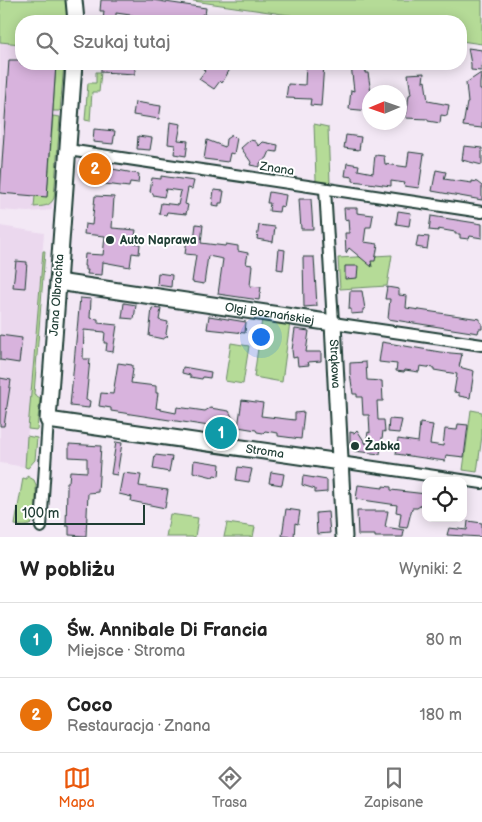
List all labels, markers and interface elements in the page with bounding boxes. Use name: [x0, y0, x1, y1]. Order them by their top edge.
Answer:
search box: [15, 15, 467, 70]
icon: search: [33, 29, 61, 57]
text: Szukaj tutaj: [73, 31, 170, 54]
north arrow: [362, 85, 407, 130]
pin: 2: [79, 150, 111, 188]
street label: Znana: [258, 159, 295, 179]
place label: Auto Naprawa: [119, 233, 197, 248]
marker: Auto Naprawa: [104, 234, 116, 246]
street label: Jana Olbrachta: [47, 253, 67, 337]
street label: Olgi Boznańskiej: [224, 299, 316, 328]
your location: [248, 324, 274, 350]
street label: Strąkowa: [326, 339, 344, 389]
pin: 1: [205, 414, 237, 452]
place label: Żabka: [365, 437, 400, 454]
marker: Żabka: [349, 440, 361, 452]
street label: Stroma: [245, 441, 285, 461]
map controls: [422, 477, 467, 522]
button: locate: [422, 477, 467, 522]
scale bar: [15, 502, 145, 525]
text: 100 m: [22, 505, 59, 522]
text: W pobliżu: [20, 557, 115, 582]
text: Wyniki: 2: [399, 560, 462, 579]
text: Św. Annibale Di Francia: [67, 619, 268, 642]
text: 1: [33, 631, 39, 650]
text: 80 m: [426, 631, 462, 650]
text: Miejsce · Stroma: [67, 642, 185, 661]
text: Coco: [67, 694, 113, 717]
text: 2: [31, 706, 41, 725]
text: 180 m: [420, 706, 462, 725]
text: Restauracja · Znana: [67, 717, 210, 736]
tab: Mapa: [59, 764, 95, 811]
tab: Trasa: [212, 764, 247, 811]
tab: Zapisane: [364, 764, 423, 811]

